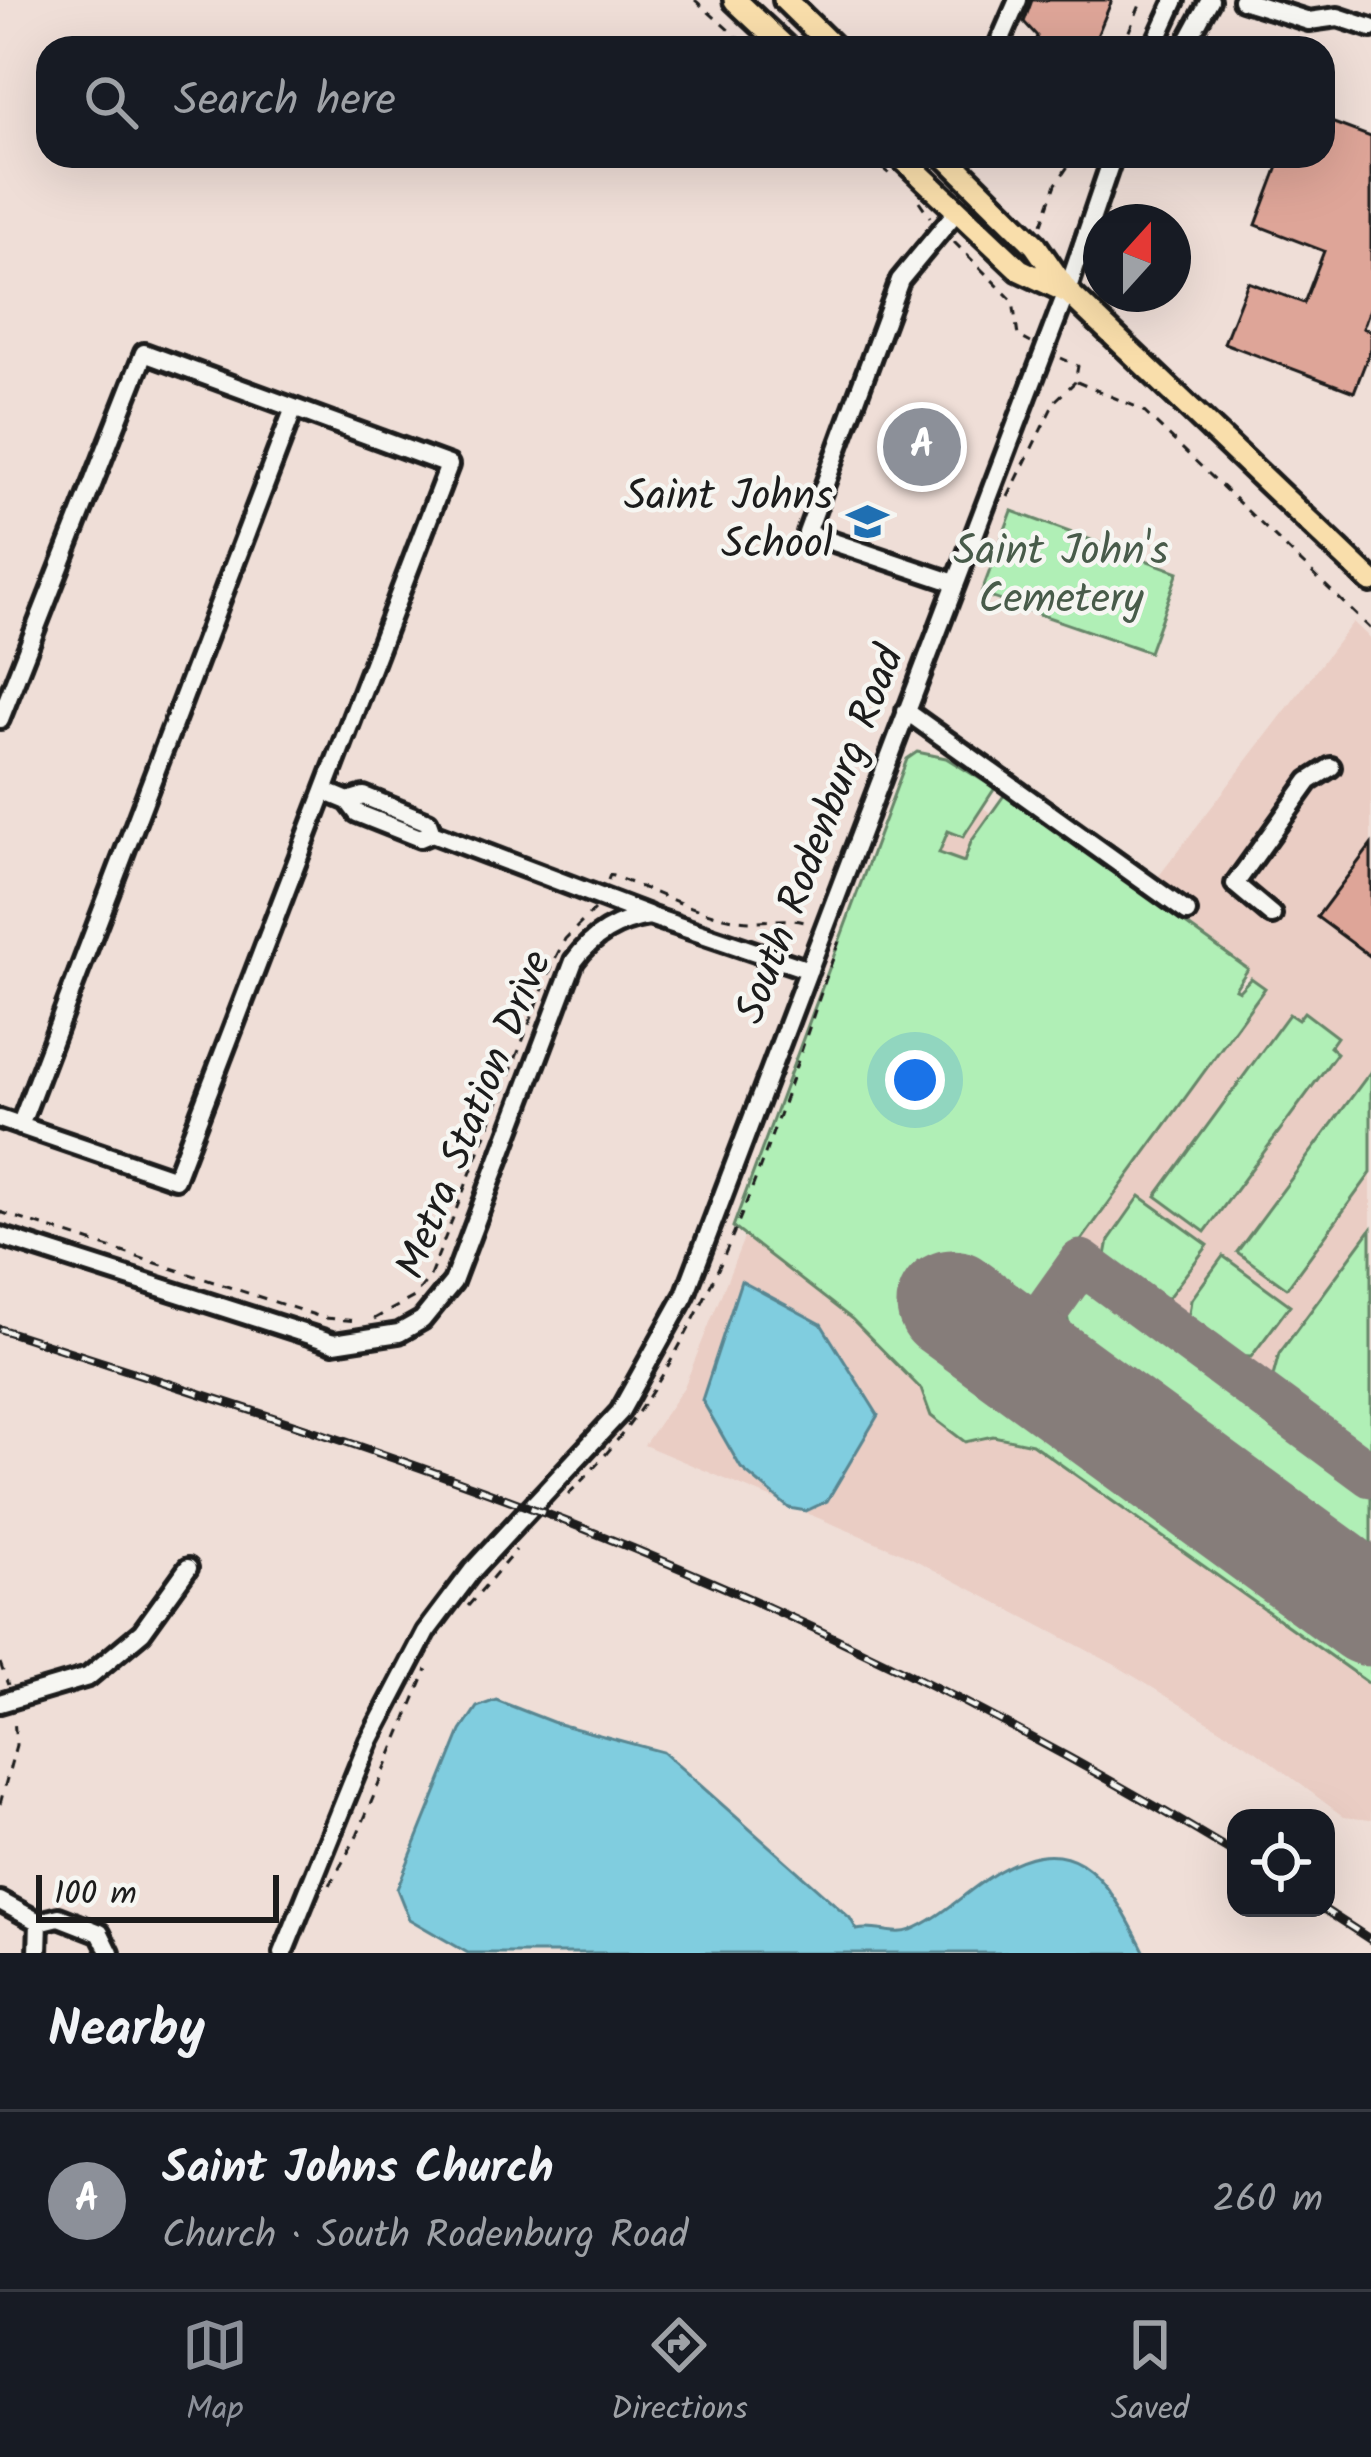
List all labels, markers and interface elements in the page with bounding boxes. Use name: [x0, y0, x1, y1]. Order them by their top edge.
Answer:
search box: [36, 36, 1335, 168]
text: Search here: [174, 66, 396, 138]
icon: search: [78, 69, 144, 135]
north arrow: [1083, 204, 1191, 312]
pin: A: [883, 402, 961, 492]
place label: Saint Johns School: [624, 464, 833, 579]
school or university icon: Saint Johns School: [844, 498, 890, 544]
park label: Saint John's Cemetery: [953, 519, 1169, 634]
street label: South Rodenburg Road: [718, 635, 924, 1034]
street label: Metra Station Drive: [379, 941, 571, 1289]
your location: [885, 1050, 945, 1110]
map controls: [1227, 1809, 1335, 1917]
button: locate: [1227, 1809, 1335, 1917]
scale bar: [36, 1869, 279, 1922]
text: 100 m: [54, 1869, 137, 1922]
text: Nearby: [48, 1991, 205, 2072]
text: Saint Johns Church: [162, 2134, 554, 2206]
text: A: [75, 2170, 99, 2232]
text: 260 m: [1212, 2170, 1323, 2232]
text: Church · South Rodenburg Road: [162, 2206, 688, 2268]
tab: Map: [182, 2312, 248, 2437]
tab: Directions: [611, 2312, 748, 2437]
tab: Saved: [1111, 2312, 1189, 2437]

